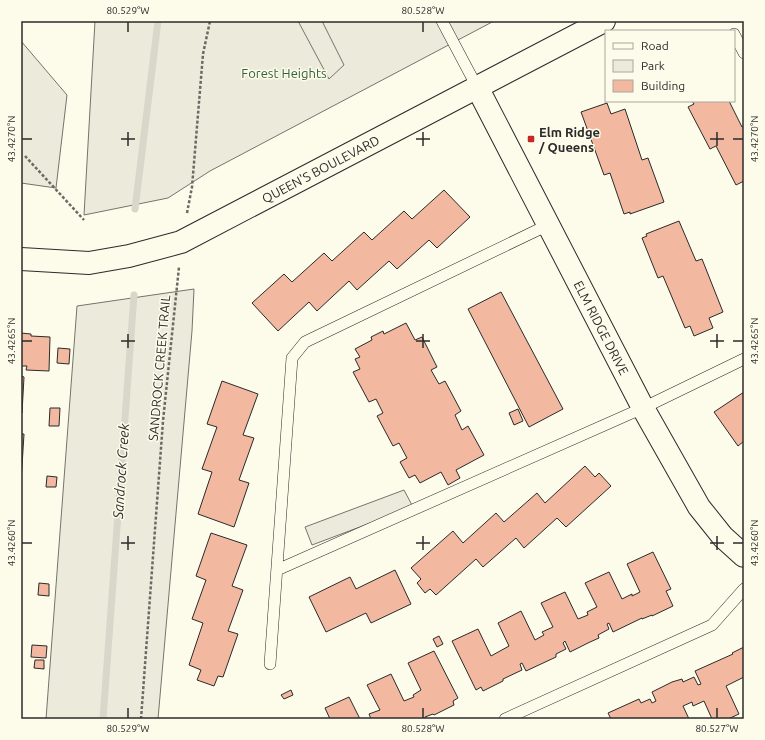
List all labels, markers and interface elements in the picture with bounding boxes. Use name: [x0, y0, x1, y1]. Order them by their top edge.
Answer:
text: 80.529°W: [106, 5, 150, 16]
text: 80.528°W: [401, 5, 445, 16]
legend: [605, 30, 735, 102]
text: Road: [641, 39, 669, 52]
text: Park: [641, 59, 665, 72]
park label: Forest Heights: [241, 66, 327, 80]
text: Building: [641, 79, 685, 92]
text: 43.4270°N: [6, 116, 17, 162]
text: 43.4270°N: [749, 116, 760, 162]
place label: Elm Ridge / Queens: [538, 125, 600, 154]
street label: QUEEN'S BOULEVARD: [260, 133, 382, 206]
marker: Elm Ridge / Queens: [526, 134, 536, 144]
street label: ELM RIDGE DRIVE: [571, 278, 632, 377]
street label: SANDROCK CREEK TRAIL: [146, 294, 172, 442]
text: 43.4265°N: [6, 318, 17, 364]
text: 43.4265°N: [749, 318, 760, 364]
water label: Sandrock Creek: [110, 422, 132, 520]
text: 43.4260°N: [6, 520, 17, 566]
text: 43.4260°N: [749, 520, 760, 566]
text: 80.529°W: [106, 723, 150, 734]
text: 80.528°W: [401, 723, 445, 734]
text: 80.527°W: [695, 723, 739, 734]

